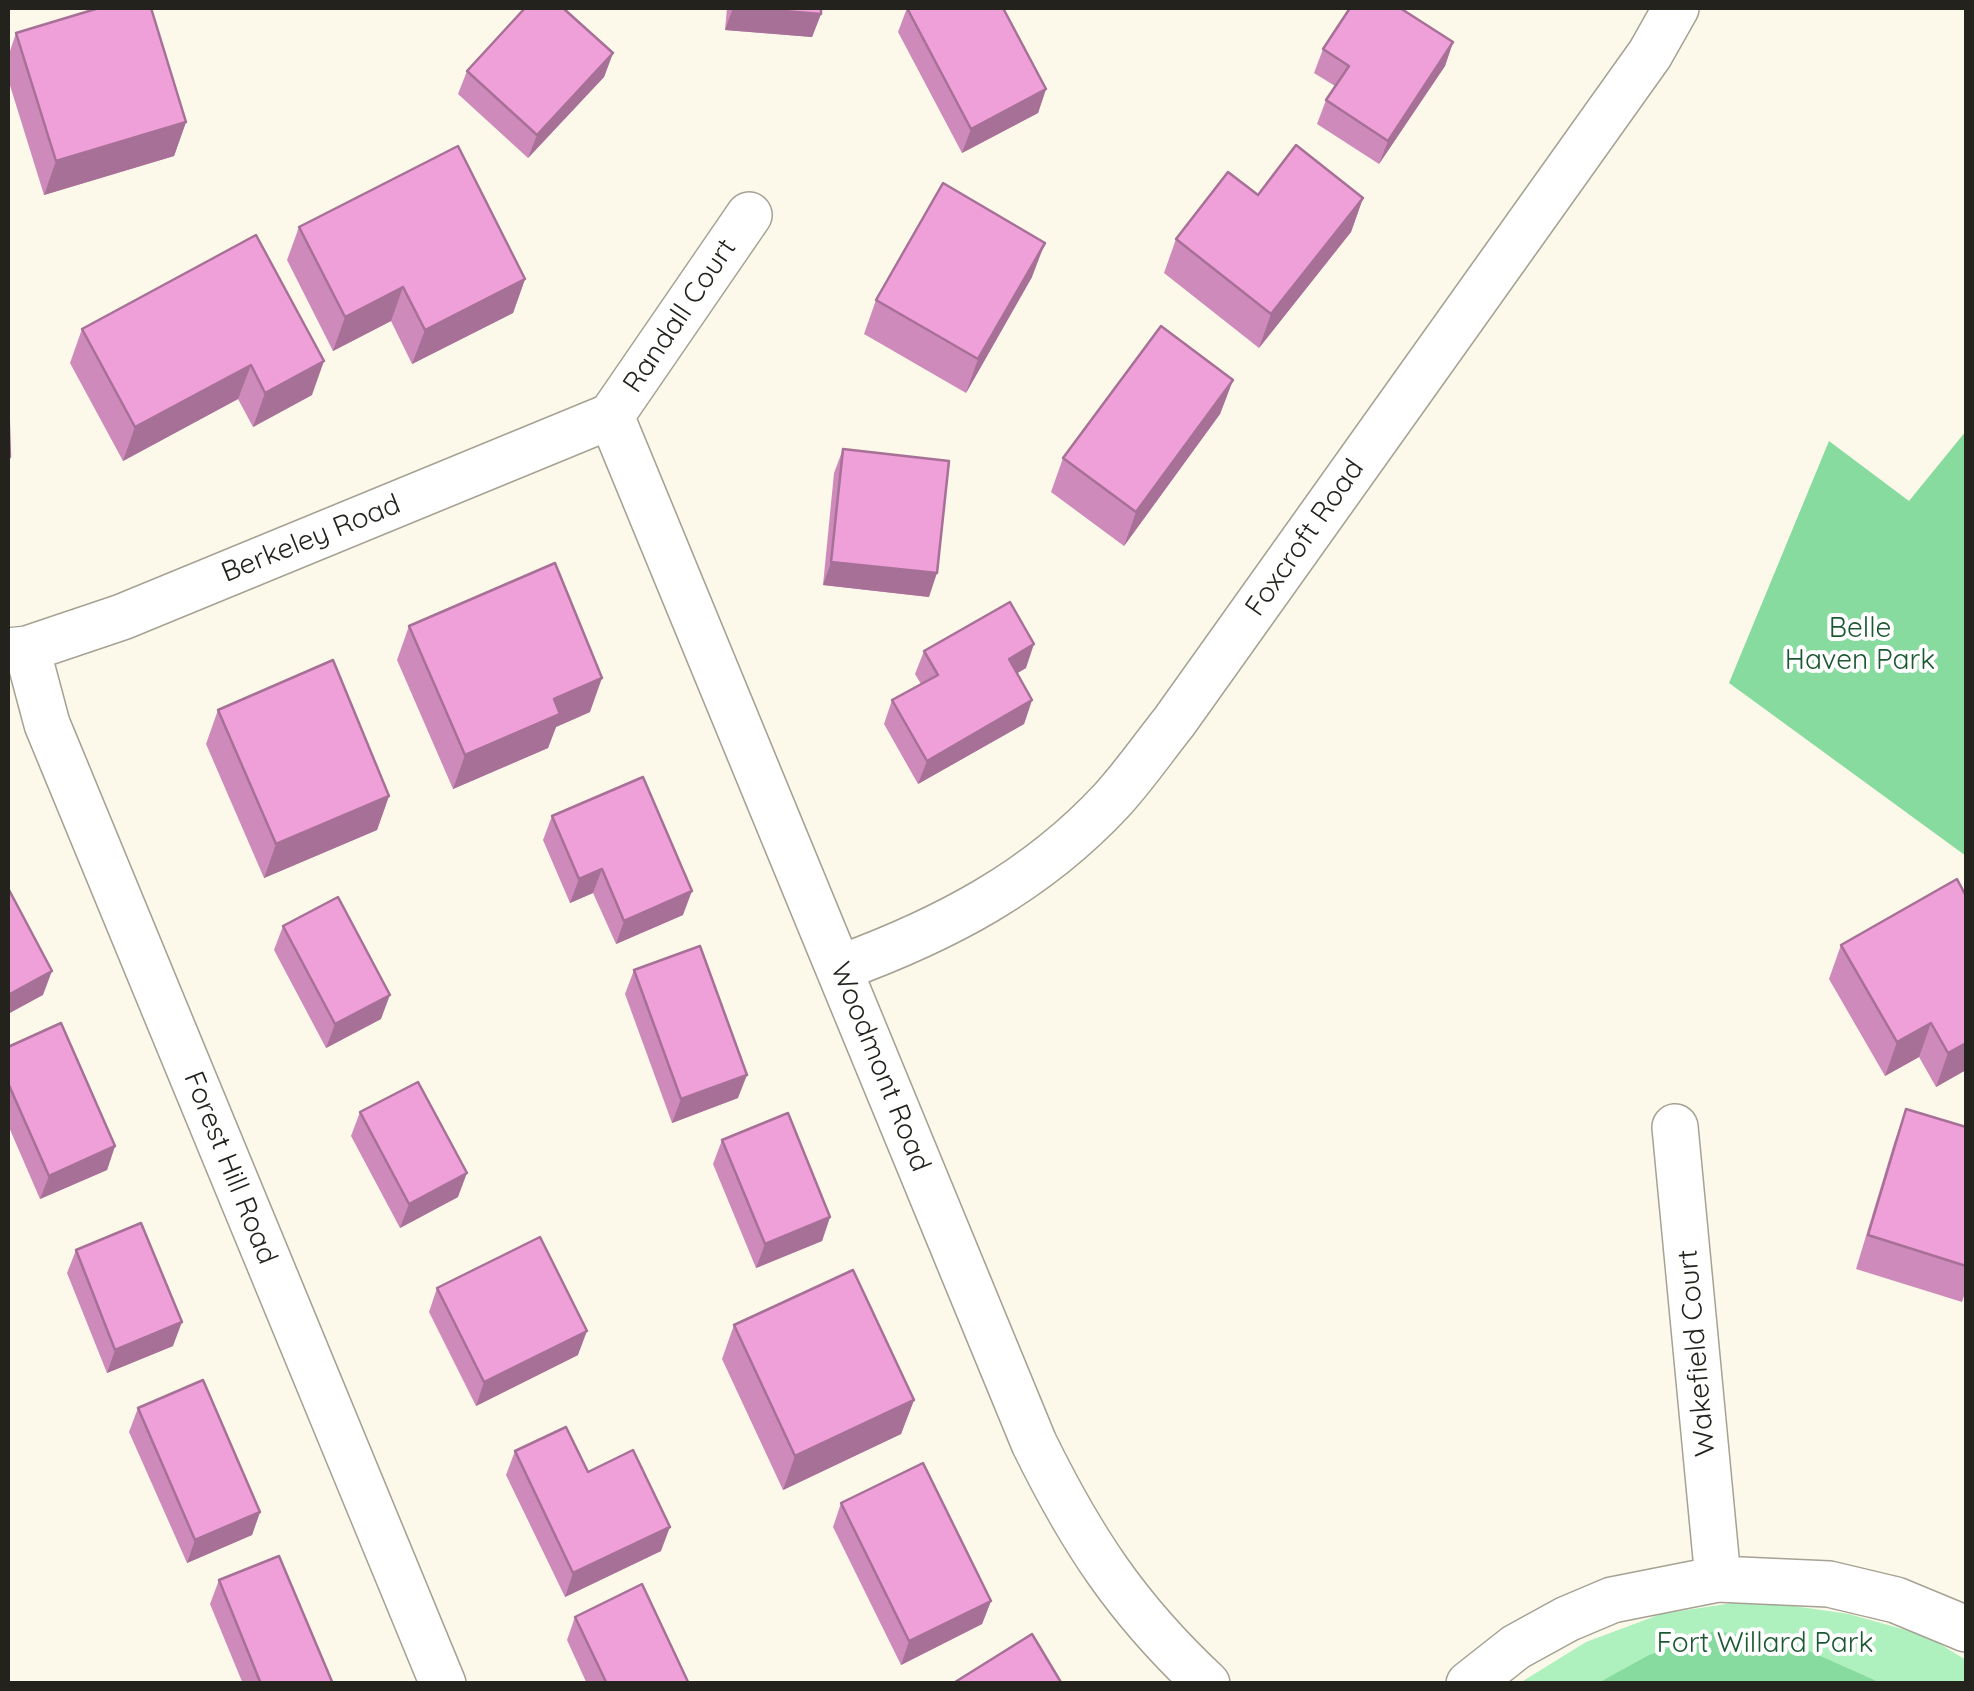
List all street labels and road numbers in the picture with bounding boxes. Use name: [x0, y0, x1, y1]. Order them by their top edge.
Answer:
street label: Randall Court: [616, 233, 744, 399]
street label: Foxcroft Road: [1239, 453, 1371, 623]
street label: Berkeley Road: [217, 488, 405, 590]
street label: Woodmont Road: [823, 957, 937, 1177]
street label: Forest Hill Road: [176, 1067, 284, 1269]
street label: Wakefield Court: [1671, 1248, 1723, 1458]

